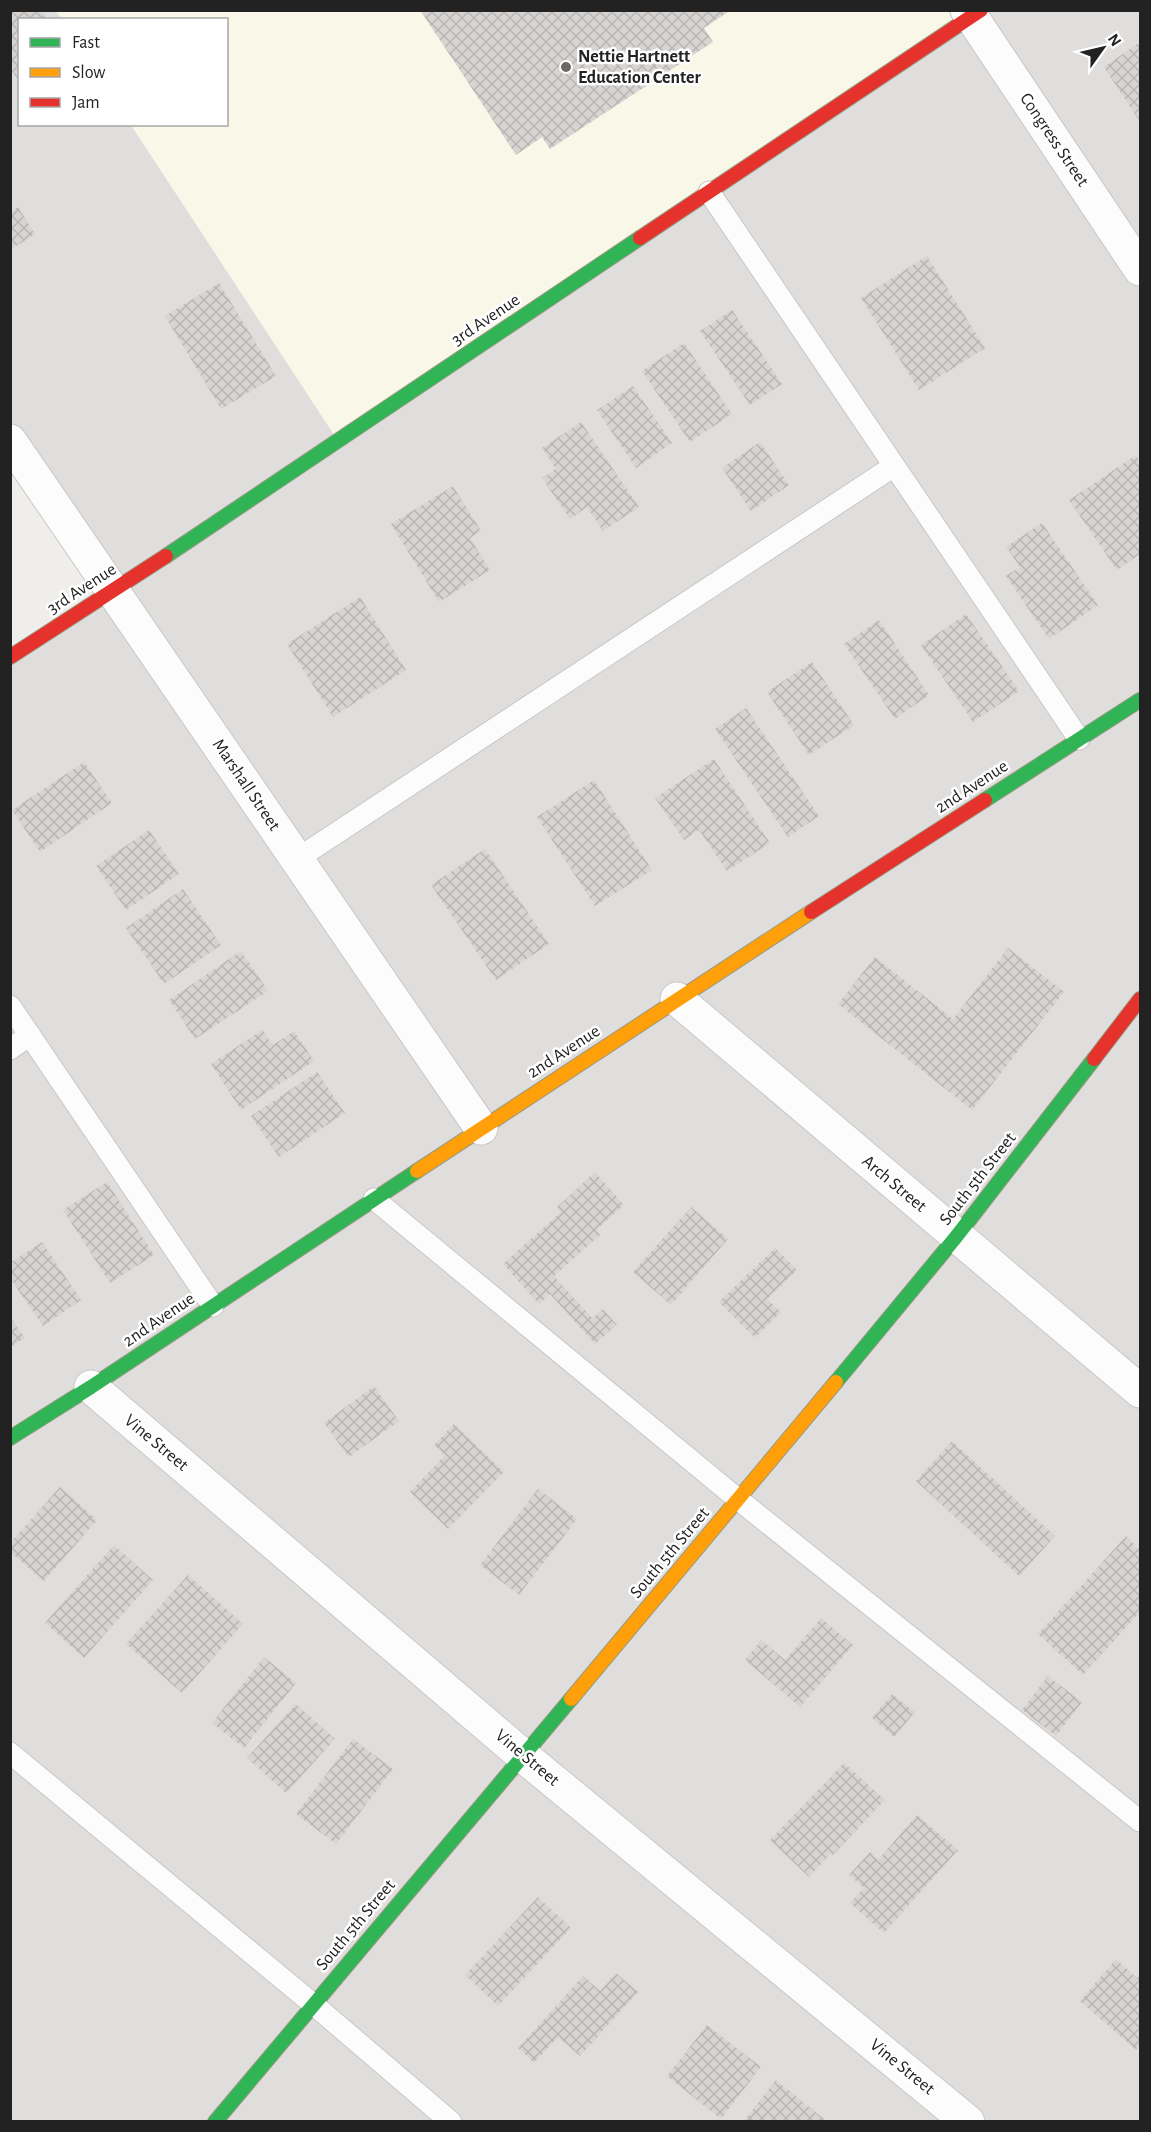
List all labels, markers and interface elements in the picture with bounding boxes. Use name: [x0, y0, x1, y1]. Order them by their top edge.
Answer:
legend: [18, 18, 228, 126]
north arrow: [1073, 18, 1133, 78]
text: N: [1105, 31, 1124, 49]
text: Fast: [72, 34, 100, 52]
place label: Nettie Hartnett Education Center: [578, 48, 701, 87]
marker: Nettie Hartnett Education Center: [559, 60, 573, 74]
text: Slow: [72, 64, 105, 82]
street label: Congress Street: [1016, 90, 1092, 190]
text: Jam: [72, 94, 100, 112]
street label: 3rd Avenue: [449, 291, 523, 349]
street label: 3rd Avenue: [44, 560, 120, 618]
street label: Marshall Street: [209, 736, 283, 834]
street label: 2nd Avenue: [933, 757, 1011, 817]
street label: 2nd Avenue: [525, 1022, 603, 1082]
street label: South 5th Street: [936, 1129, 1020, 1229]
street label: Arch Street: [858, 1152, 930, 1216]
street label: 2nd Avenue: [120, 1290, 198, 1350]
street label: Vine Street: [121, 1411, 192, 1475]
street label: South 5th Street: [627, 1504, 713, 1602]
street label: Vine Street: [492, 1726, 563, 1790]
street label: South 5th Street: [313, 1876, 399, 1974]
street label: Vine Street: [866, 2036, 938, 2099]

